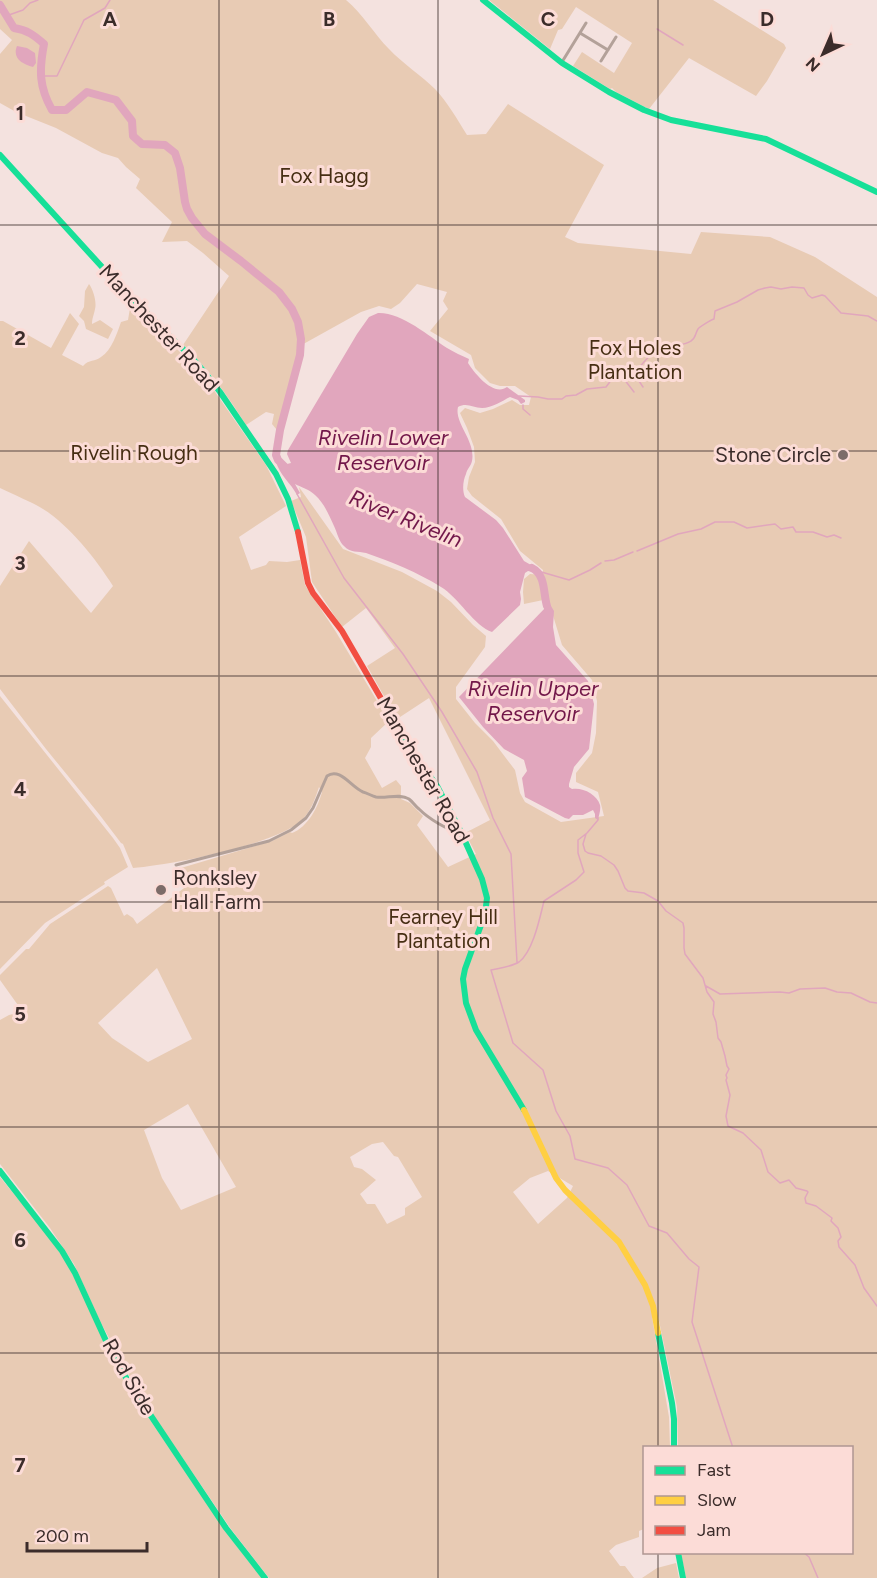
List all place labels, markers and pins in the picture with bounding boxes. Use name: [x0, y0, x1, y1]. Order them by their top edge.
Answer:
place label: Stone Circle: [715, 442, 831, 467]
marker: Stone Circle: [836, 448, 850, 462]
place label: Ronksley Hall Farm: [173, 865, 261, 914]
marker: Ronksley Hall Farm: [154, 883, 168, 897]

